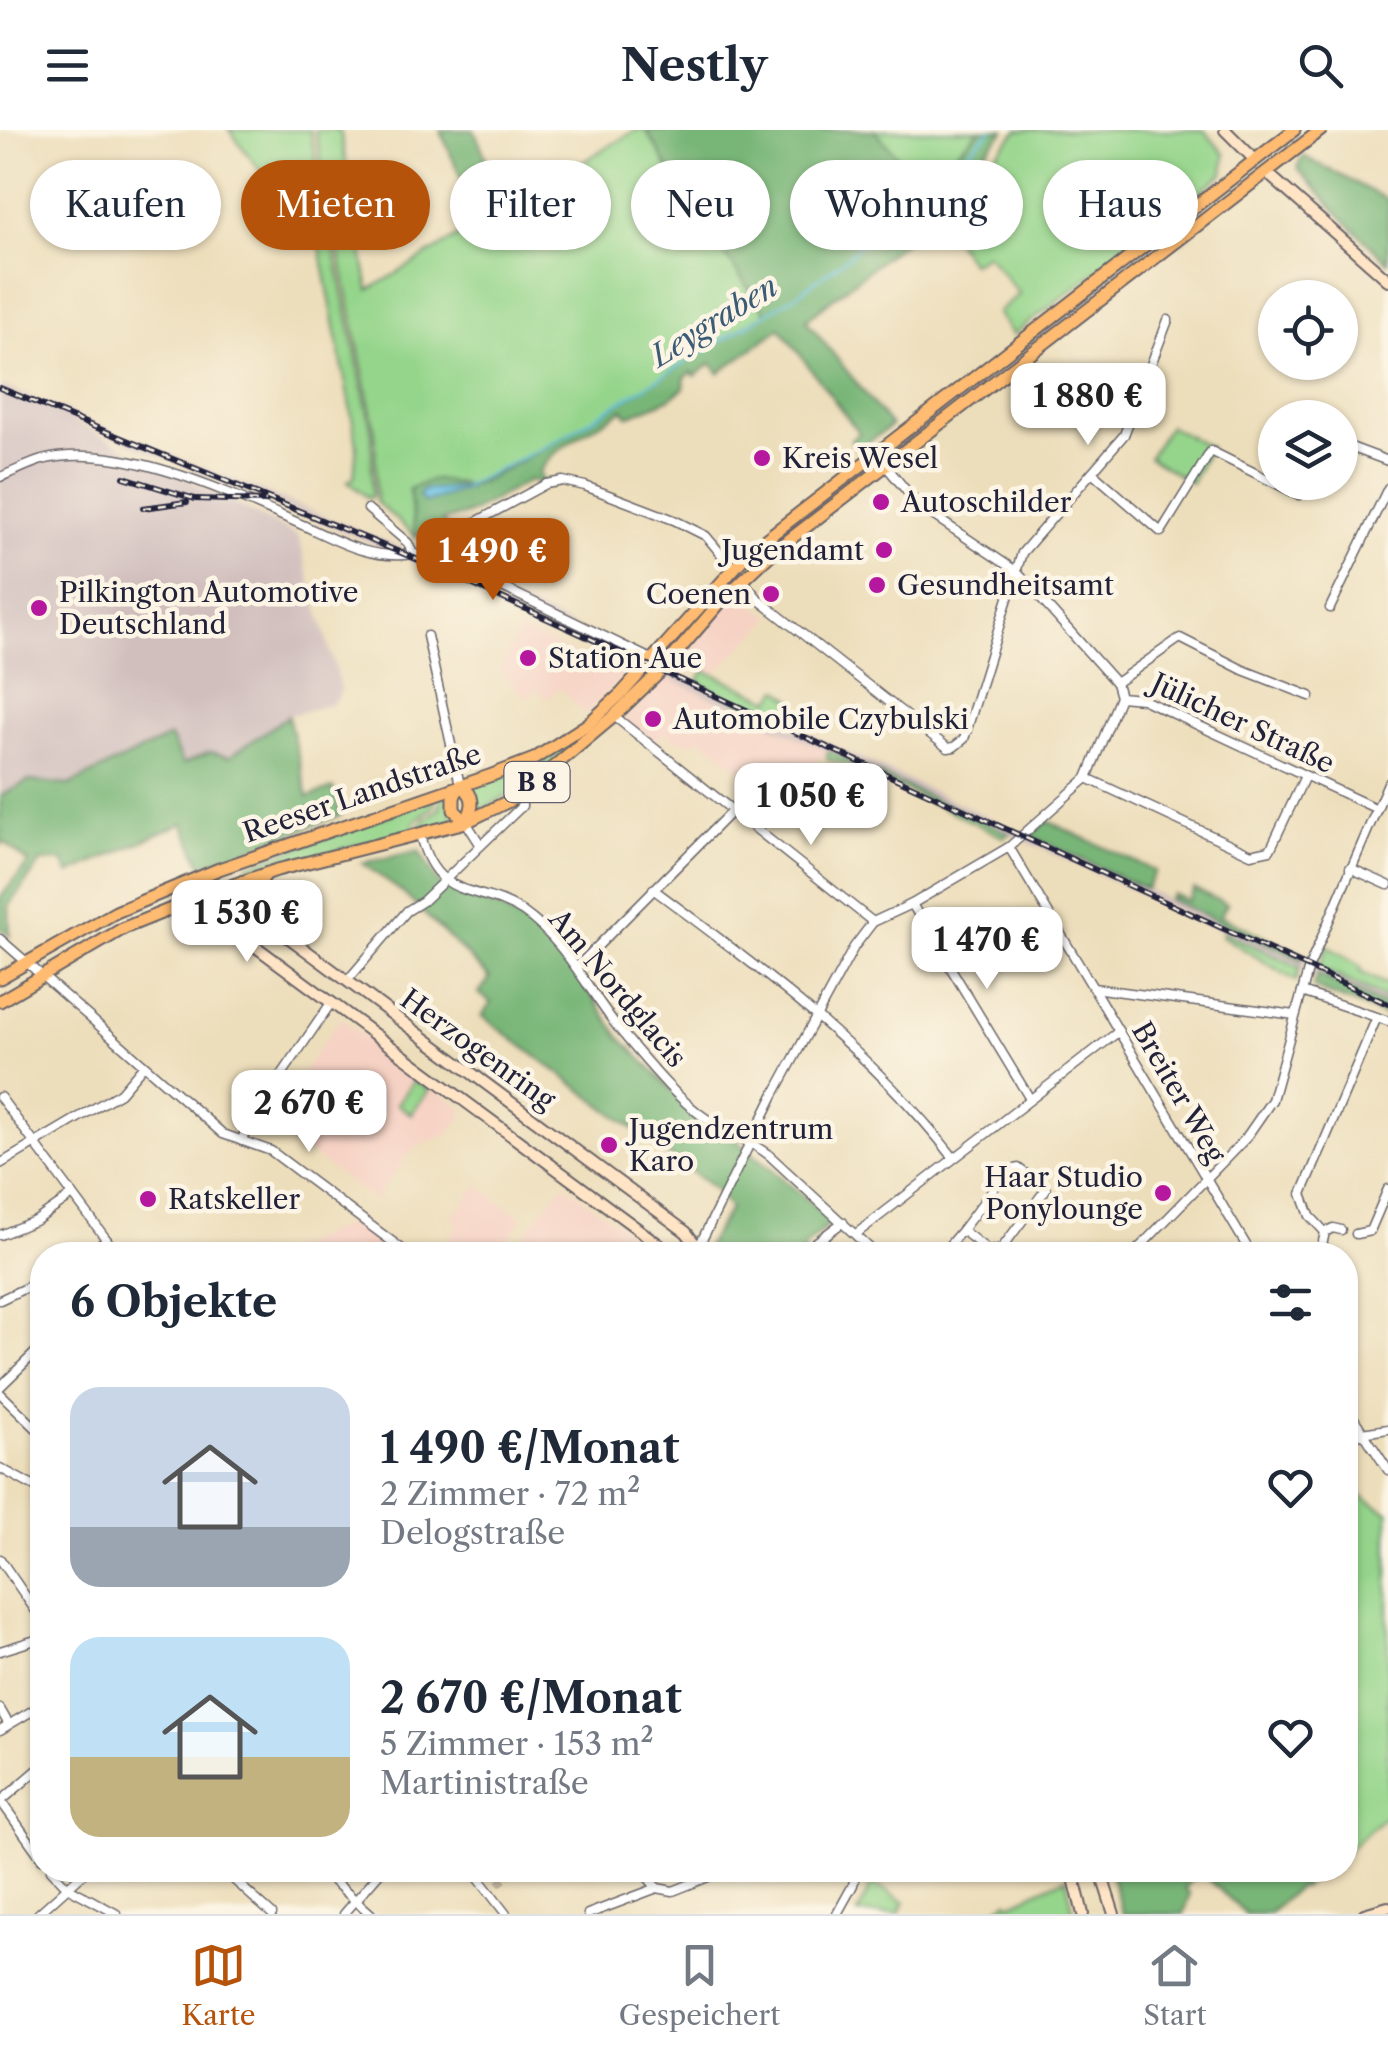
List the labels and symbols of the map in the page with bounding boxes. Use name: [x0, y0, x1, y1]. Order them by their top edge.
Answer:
water label: Leygraben: [642, 267, 784, 376]
pin: 1 880 €: [996, 363, 1180, 448]
place label: Kreis Wesel: [782, 441, 938, 475]
marker: Kreis Wesel: [751, 447, 773, 469]
place label: Autoschilder: [900, 485, 1072, 519]
marker: Autoschilder: [870, 491, 892, 513]
pin: 1 490 €: [401, 518, 585, 603]
place label: Jugendamt: [717, 533, 864, 567]
marker: Jugendamt: [873, 539, 895, 561]
place label: Gesundheitsamt: [897, 568, 1114, 602]
marker: Gesundheitsamt: [866, 574, 888, 596]
place label: Pilkington Automotive Deutschland: [59, 575, 358, 641]
place label: Coenen: [646, 577, 751, 611]
marker: Coenen: [760, 583, 782, 605]
marker: Pilkington Automotive Deutschland: [28, 597, 50, 619]
place label: Station Aue: [548, 641, 702, 675]
marker: Station Aue: [517, 647, 539, 669]
street label: Jülicher Straße: [1142, 664, 1340, 780]
place label: Automobile Czybulski: [672, 702, 969, 736]
marker: Automobile Czybulski: [642, 708, 664, 730]
street label: Reeser Landstraße: [239, 736, 485, 850]
road number: B 8: [504, 762, 570, 802]
pin: 1 050 €: [719, 763, 903, 848]
pin: 1 530 €: [155, 880, 339, 965]
street label: Am Nordglacis: [541, 901, 694, 1074]
pin: 1 470 €: [895, 907, 1079, 992]
street label: Herzogenring: [394, 981, 562, 1117]
street label: Breiter Weg: [1125, 1015, 1233, 1169]
pin: 2 670 €: [217, 1070, 401, 1155]
place label: Jugendzentrum Karo: [625, 1112, 833, 1178]
marker: Jugendzentrum Karo: [598, 1134, 620, 1156]
place label: Haar Studio Ponylounge: [984, 1160, 1143, 1226]
place label: Ratskeller: [168, 1182, 300, 1216]
marker: Haar Studio Ponylounge: [1152, 1182, 1174, 1204]
marker: Ratskeller: [137, 1188, 159, 1210]

